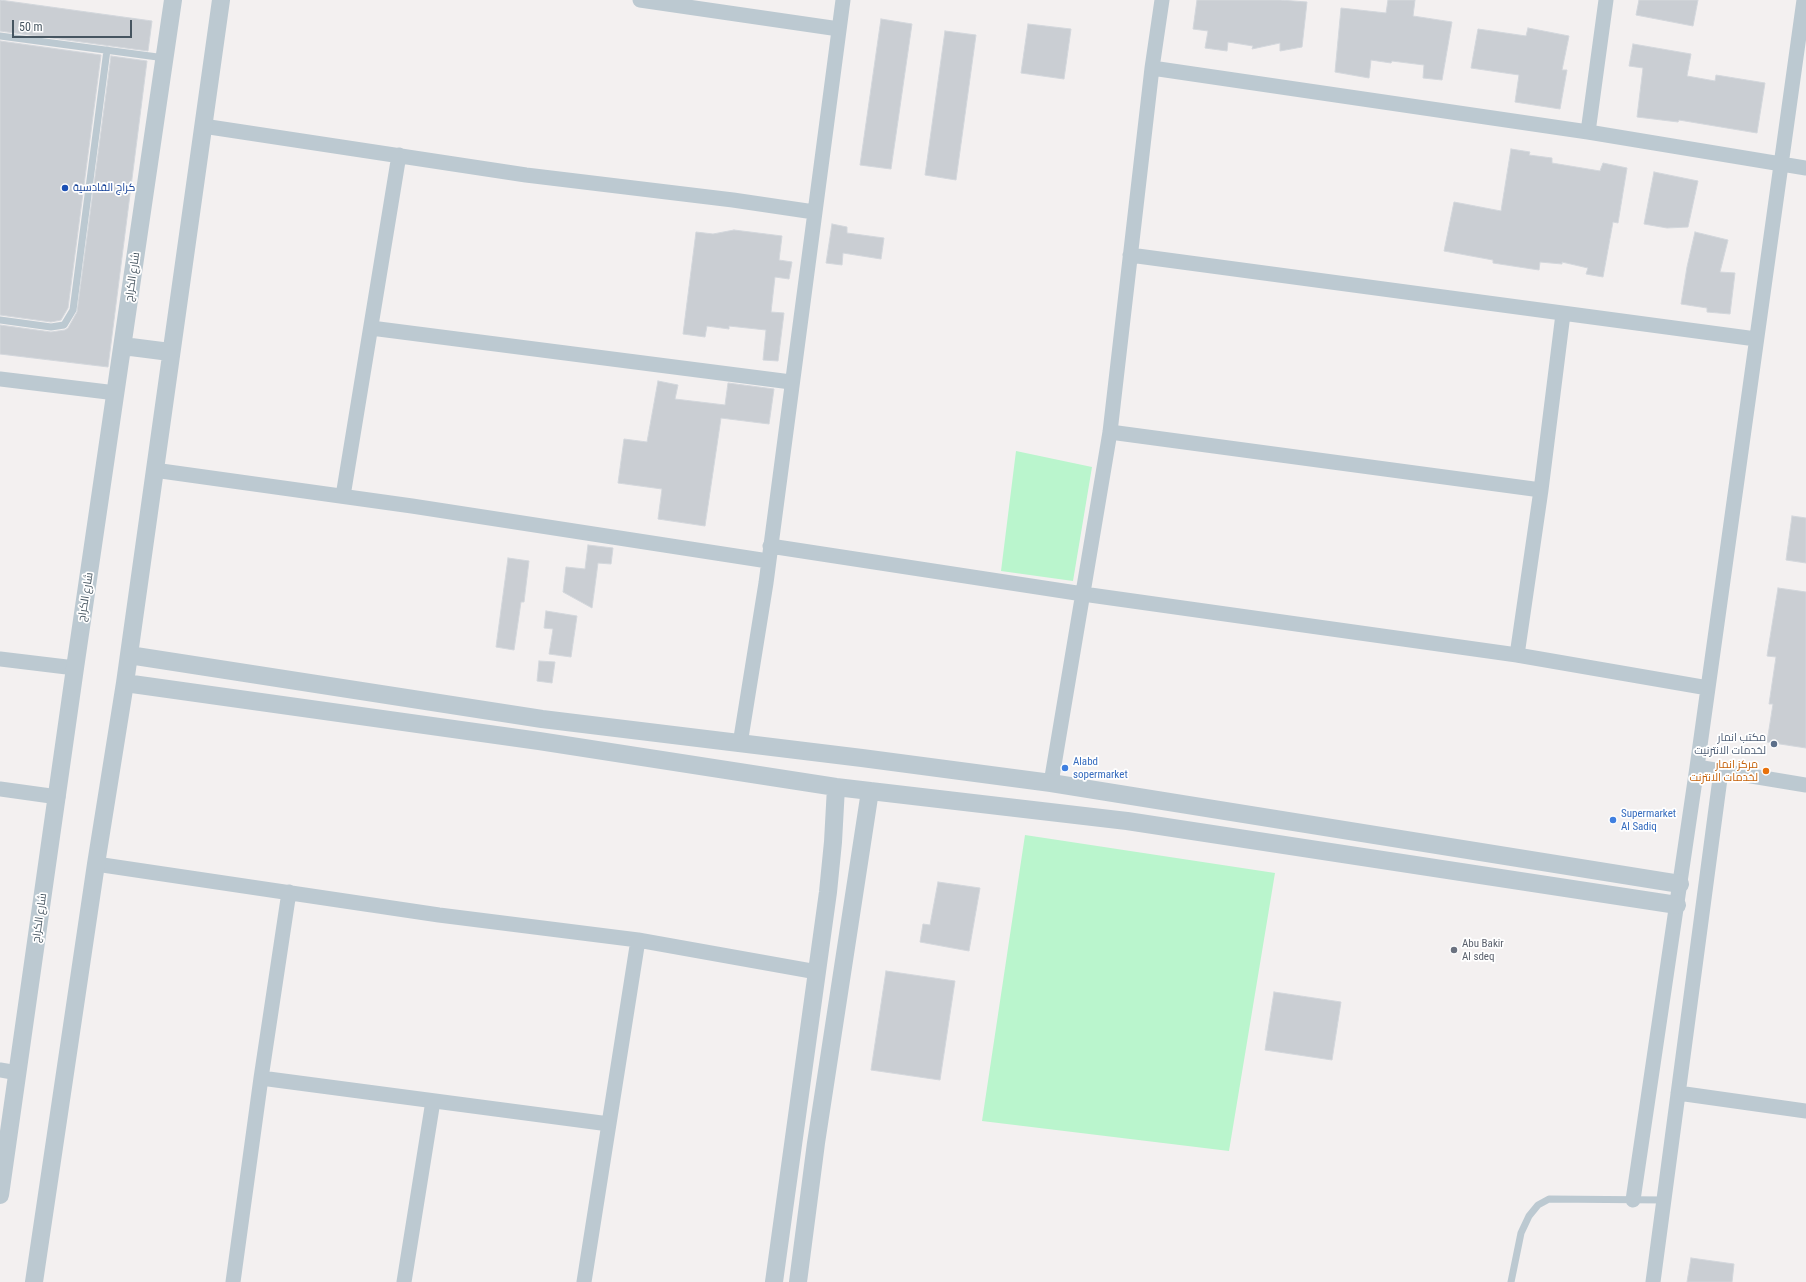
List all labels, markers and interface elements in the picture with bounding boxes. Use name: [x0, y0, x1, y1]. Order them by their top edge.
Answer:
scale bar: [14, 12, 134, 38]
text: 50 m: [19, 20, 43, 34]
place label: كراج القادسية: [73, 181, 135, 195]
marker: كراج القادسية: [60, 183, 70, 193]
street label: شارع الكراج: [123, 251, 143, 303]
street label: شارع الكراج: [76, 571, 96, 623]
place label: مكتب انمار لخدمات الانترنيت: [1694, 731, 1766, 757]
marker: مكتب انمار لخدمات الانترنيت: [1769, 739, 1779, 749]
place label: Alabd sopermarket: [1073, 755, 1128, 781]
place label: مركز انمار لخدمات الانترنت: [1689, 758, 1758, 784]
marker: Alabd sopermarket: [1060, 763, 1070, 773]
marker: مركز انمار لخدمات الانترنت: [1761, 766, 1771, 776]
place label: Supermarket Al Sadiq: [1621, 807, 1676, 833]
marker: Supermarket Al Sadiq: [1608, 815, 1618, 825]
street label: شارع الكراج: [30, 892, 50, 944]
place label: Abu Bakir Al sdeq: [1462, 937, 1504, 963]
marker: Abu Bakir Al sdeq: [1449, 945, 1459, 955]

